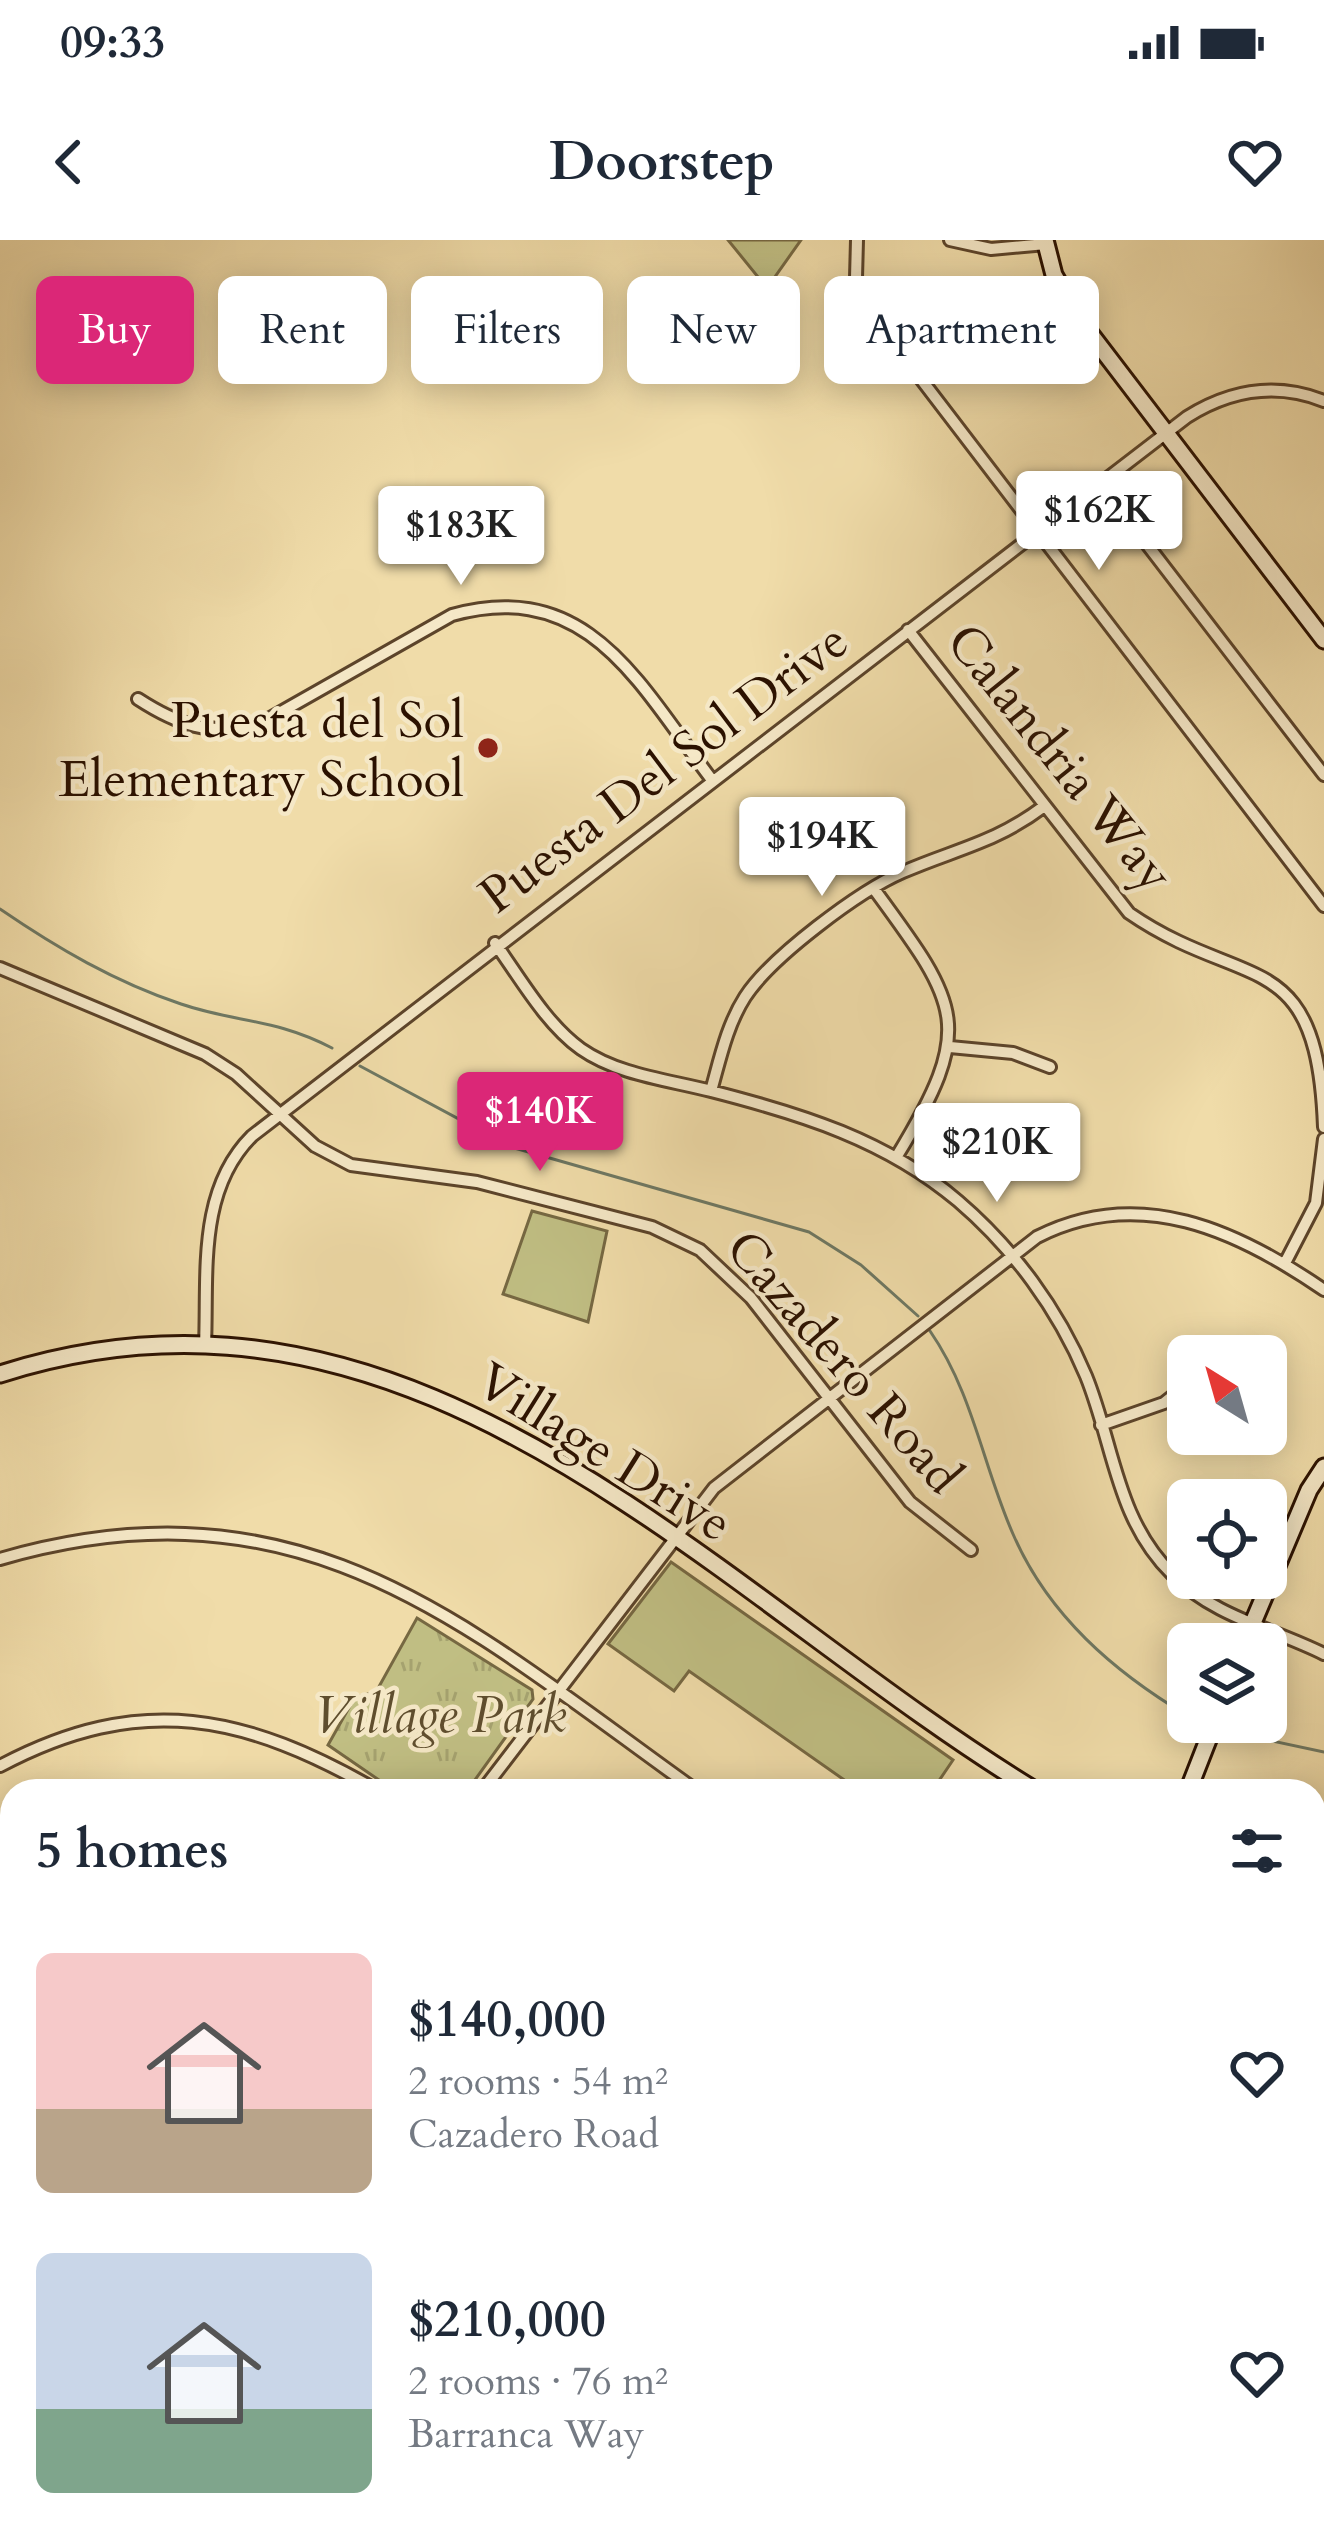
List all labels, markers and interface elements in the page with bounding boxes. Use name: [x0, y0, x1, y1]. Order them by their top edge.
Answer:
text: 09:33: [60, 12, 165, 73]
text: Doorstep: [549, 126, 775, 199]
icon: back: [36, 129, 102, 195]
icon: heart: [1222, 129, 1288, 195]
chip: Buy: [36, 276, 194, 384]
chip: Rent: [218, 276, 387, 384]
chip: Filters: [411, 276, 603, 384]
chip: New: [627, 276, 800, 384]
chip: Apartment: [824, 276, 1099, 384]
pin: $162K: [1015, 471, 1183, 573]
text: $162K: [1043, 483, 1155, 536]
pin: $183K: [377, 486, 545, 588]
text: $183K: [405, 498, 517, 551]
street label: Puesta Del Sol Drive: [466, 607, 863, 930]
street label: Calandria Way: [930, 609, 1189, 907]
place label: Puesta del Sol Elementary School: [59, 686, 464, 815]
marker: Puesta del Sol Elementary School: [475, 735, 501, 761]
pin: $194K: [738, 797, 906, 899]
text: $194K: [766, 809, 878, 862]
pin: $140K: [456, 1072, 624, 1174]
text: $140K: [484, 1084, 596, 1137]
pin: $210K: [913, 1103, 1081, 1205]
text: $210K: [941, 1115, 1053, 1168]
street label: Cazadero Road: [709, 1216, 978, 1509]
north arrow: [1167, 1335, 1287, 1455]
map controls: [1167, 1335, 1287, 1743]
street label: Village Drive: [463, 1347, 745, 1559]
button: locate: [1167, 1479, 1287, 1599]
button: layers: [1167, 1623, 1287, 1743]
park label: Village Park: [314, 1681, 566, 1751]
text: 5 homes: [36, 1816, 228, 1886]
icon: filters: [1224, 1818, 1290, 1884]
text: $140,000: [408, 1985, 606, 2055]
icon: home: [132, 2001, 276, 2145]
icon: heart: [1224, 2040, 1290, 2106]
text: 2 rooms · 54 m²: [408, 2055, 668, 2108]
text: Cazadero Road: [408, 2108, 659, 2161]
text: $210,000: [408, 2285, 606, 2355]
icon: home: [132, 2301, 276, 2445]
icon: heart: [1224, 2340, 1290, 2406]
text: 2 rooms · 76 m²: [408, 2355, 668, 2408]
text: Barranca Way: [408, 2408, 644, 2461]

